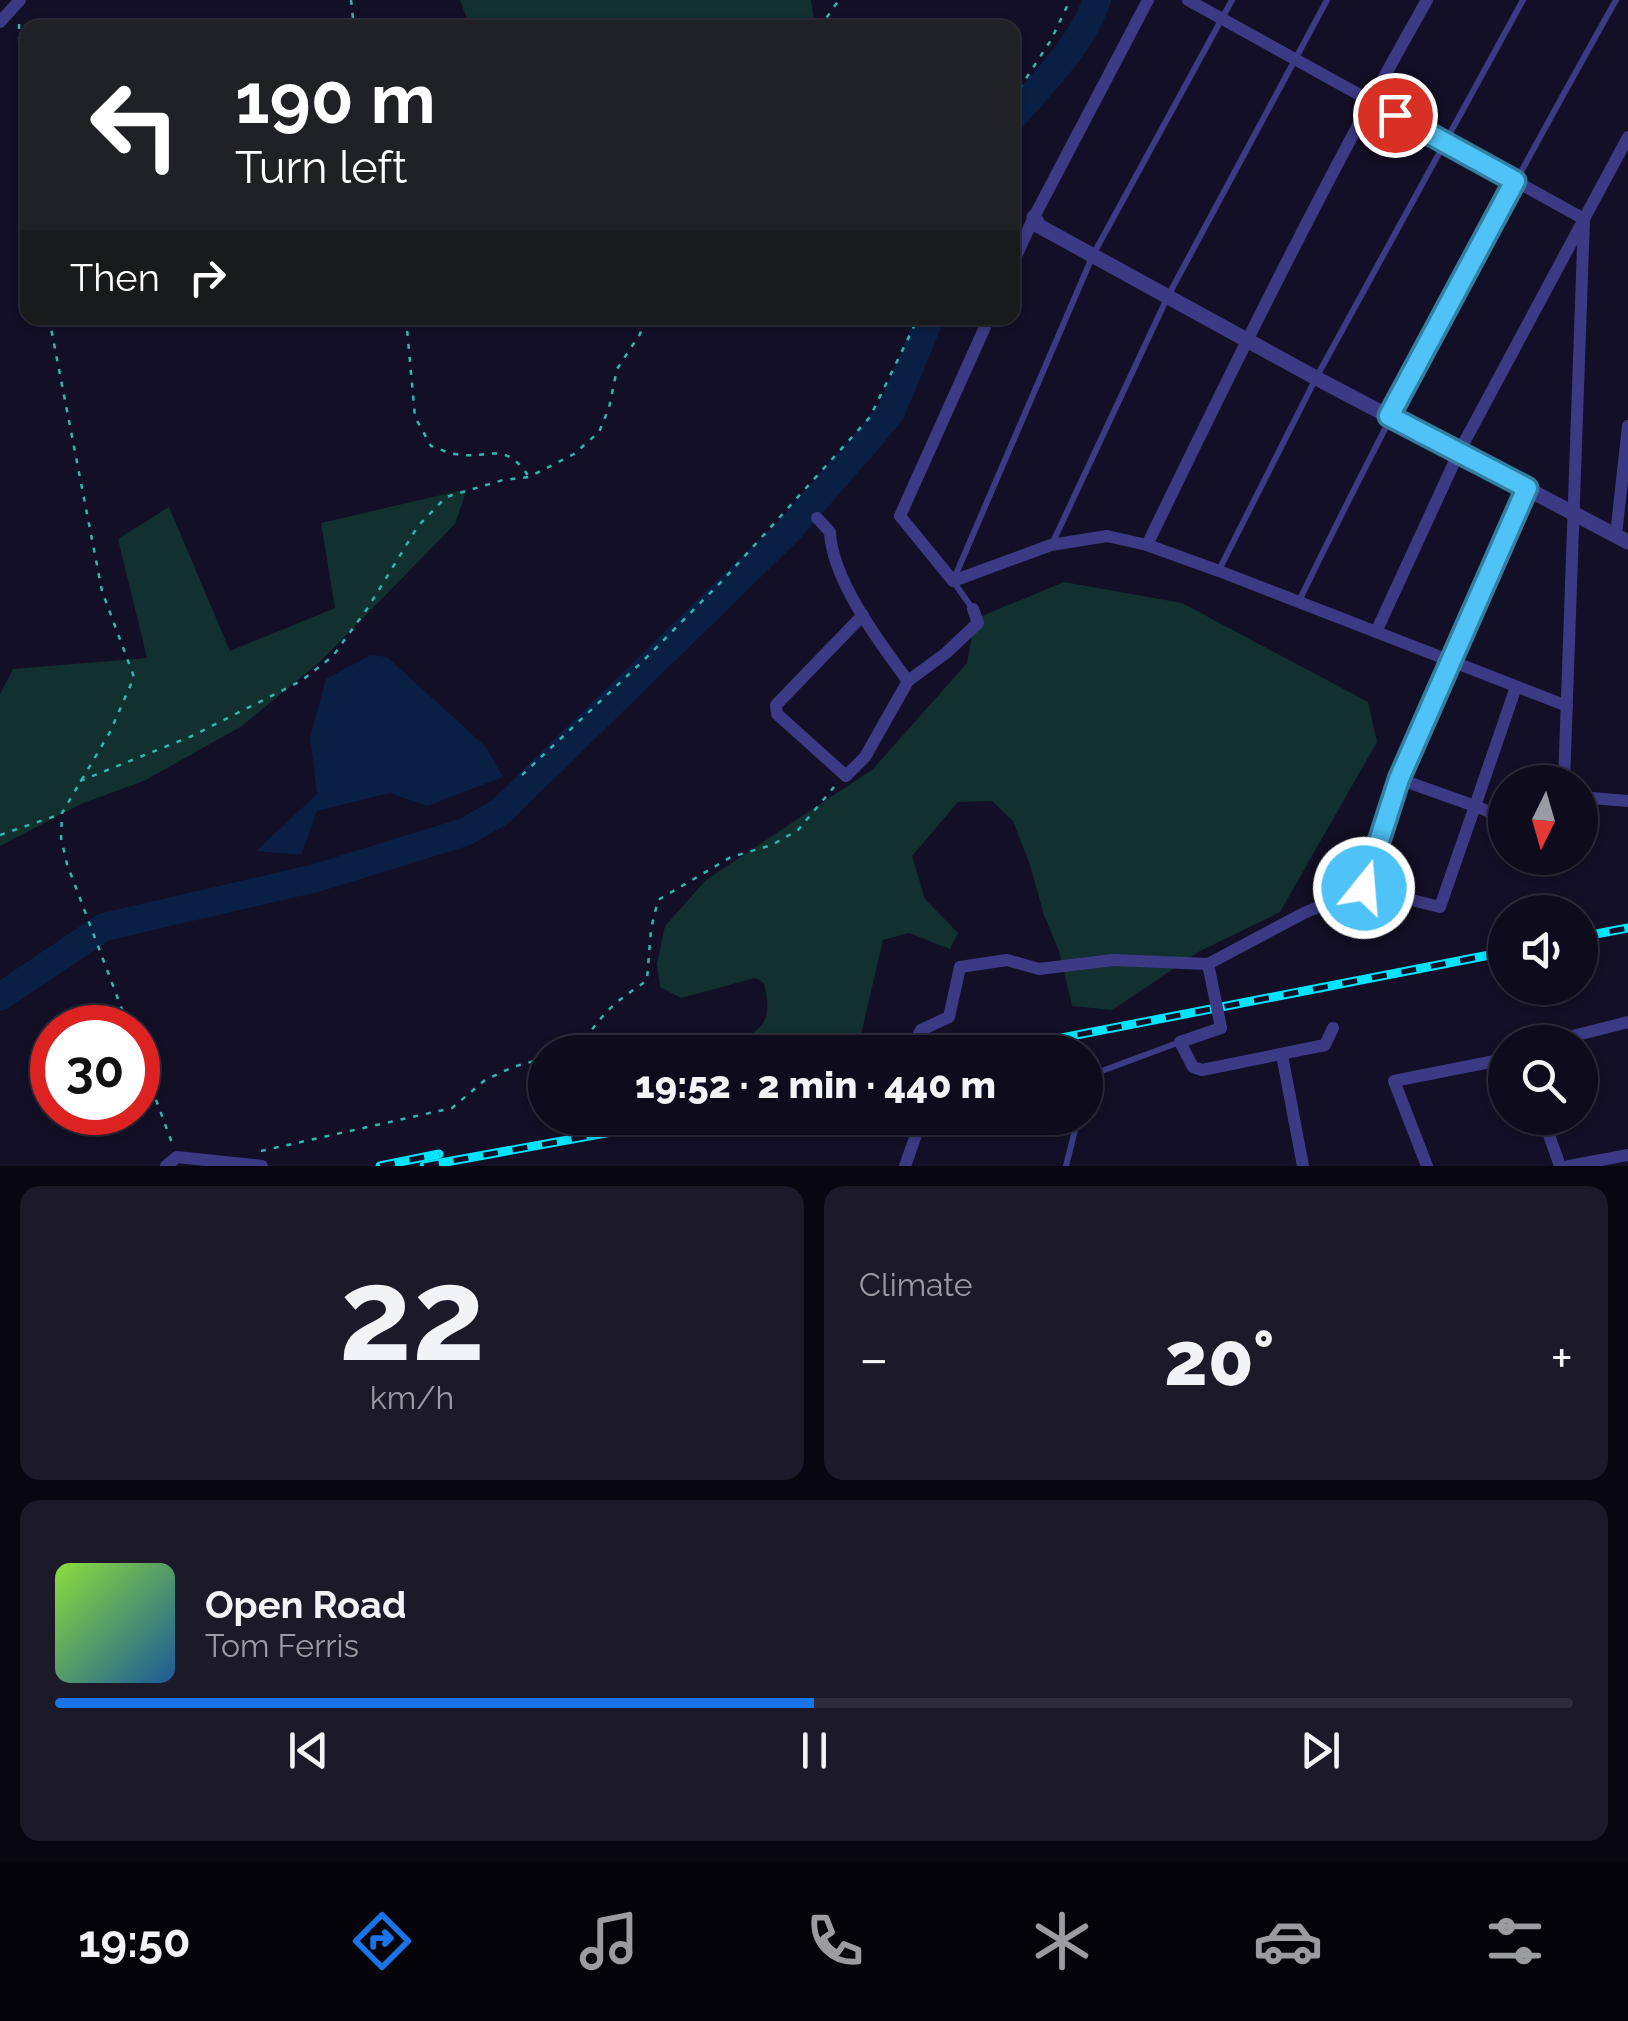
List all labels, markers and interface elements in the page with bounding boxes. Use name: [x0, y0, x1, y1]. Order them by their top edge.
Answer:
text: 190 m: [235, 57, 436, 139]
icon: left: [70, 60, 200, 190]
pin: [1353, 73, 1438, 158]
icon: arrive: [1368, 88, 1423, 143]
text: Turn left: [235, 141, 407, 194]
icon: right: [180, 250, 235, 305]
text: Then: [70, 255, 160, 300]
north arrow: [1488, 765, 1598, 875]
map controls: [1488, 765, 1598, 1135]
position arrow: [1312, 836, 1416, 940]
button: sound: [1488, 895, 1598, 1005]
speed limit sign: 30: [30, 1005, 160, 1135]
button: search: [1488, 1025, 1598, 1135]
text: 19:52 · 2 min · 440 m: [635, 1062, 996, 1107]
text: 22: [339, 1238, 485, 1390]
text: Climate: [859, 1266, 973, 1303]
text: 20°: [1164, 1314, 1275, 1403]
text: −: [859, 1326, 889, 1391]
text: +: [1550, 1326, 1573, 1391]
text: km/h: [370, 1379, 454, 1416]
text: Open Road: [205, 1582, 406, 1627]
text: Tom Ferris: [205, 1627, 359, 1664]
icon: previous: [281, 1723, 336, 1778]
icon: pause: [787, 1723, 842, 1778]
icon: next: [1293, 1723, 1348, 1778]
icon: directions: [347, 1906, 417, 1976]
icon: music: [574, 1906, 644, 1976]
icon: phone: [800, 1906, 870, 1976]
icon: climate: [1027, 1906, 1097, 1976]
icon: car: [1253, 1906, 1323, 1976]
icon: filters: [1480, 1906, 1550, 1976]
text: 19:50: [78, 1915, 191, 1968]

